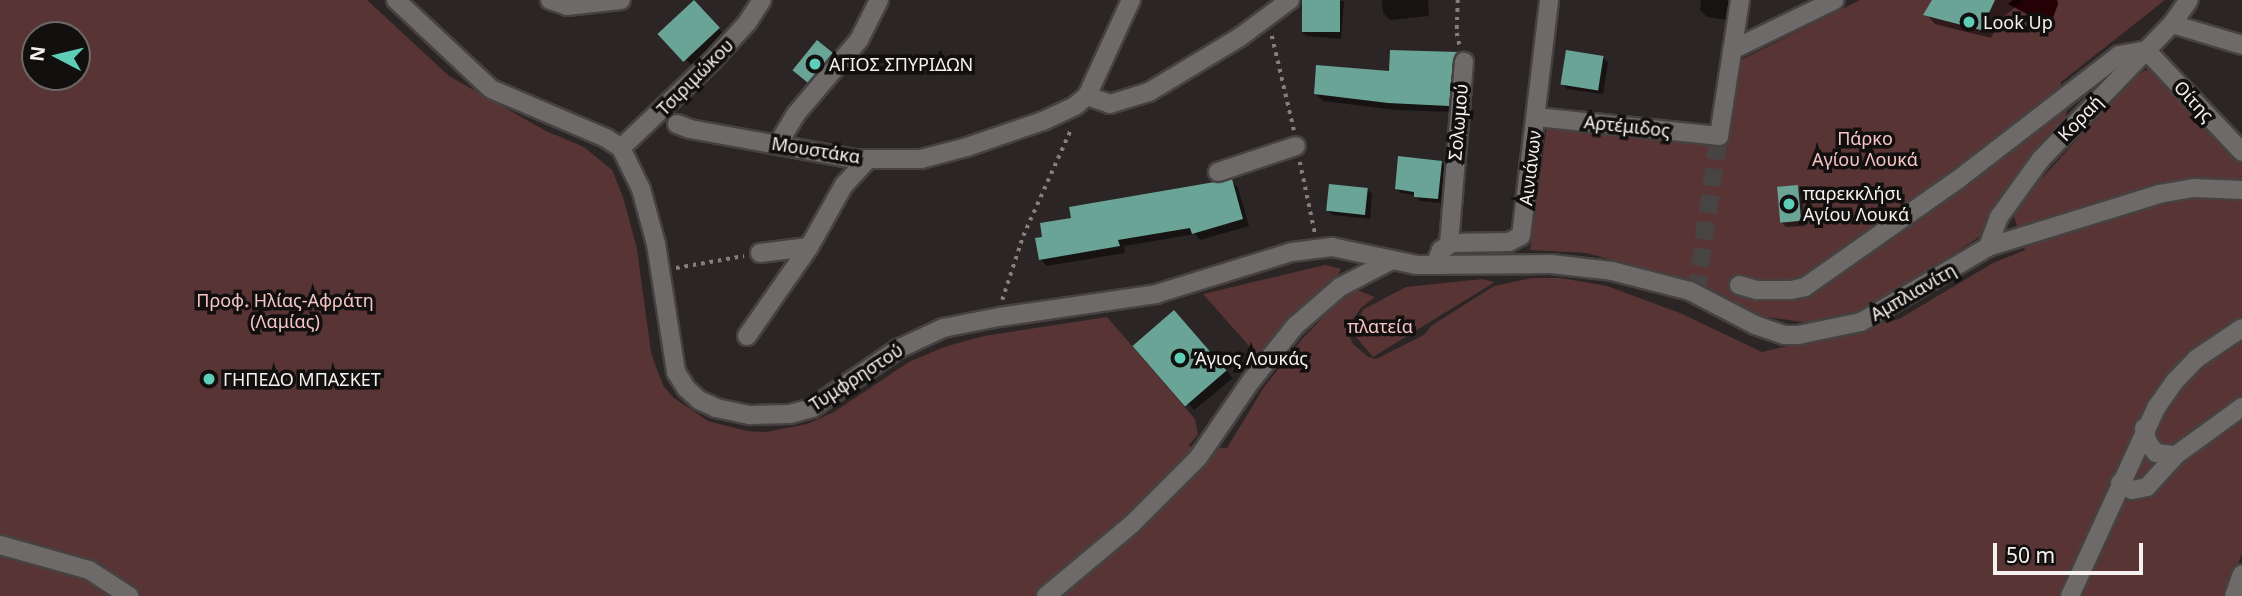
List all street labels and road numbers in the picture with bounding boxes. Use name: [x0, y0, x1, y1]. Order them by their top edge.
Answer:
street label: Τσιριμώκου: [652, 34, 738, 120]
street label: Οίτης: [2170, 76, 2218, 126]
street label: Σολωμού: [1444, 83, 1472, 161]
street label: Κοραή: [2053, 91, 2107, 145]
street label: Αρτέμιδος: [1583, 111, 1671, 141]
street label: Αινιάνων: [1515, 129, 1545, 207]
street label: Μουστάκα: [770, 132, 862, 168]
street label: Αμπλιανίτη: [1866, 259, 1960, 325]
street label: Τυμφρηστού: [805, 339, 907, 415]

